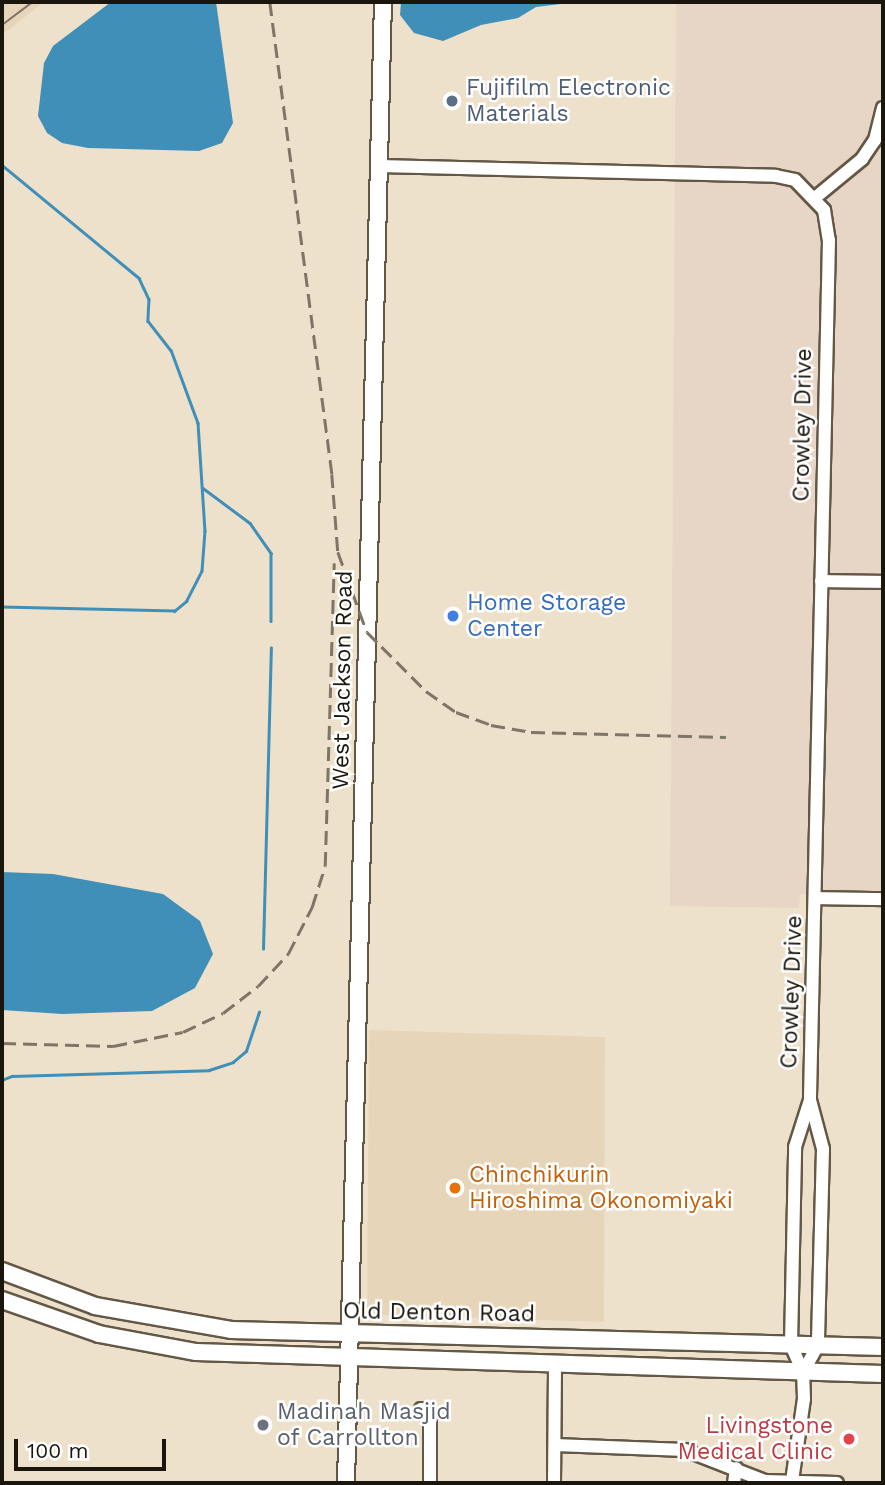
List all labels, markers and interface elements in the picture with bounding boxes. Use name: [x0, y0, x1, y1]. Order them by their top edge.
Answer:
place label: Fujifilm Electronic Materials: [466, 74, 671, 128]
marker: Fujifilm Electronic Materials: [444, 93, 460, 109]
street label: Crowley Drive: [788, 348, 818, 502]
street label: West Jackson Road: [327, 570, 359, 790]
place label: Home Storage Center: [467, 589, 626, 643]
marker: Home Storage Center: [445, 608, 461, 624]
street label: Crowley Drive: [776, 915, 808, 1069]
place label: Chinchikurin Hiroshima Okonomiyaki: [469, 1161, 733, 1215]
marker: Chinchikurin Hiroshima Okonomiyaki: [447, 1180, 463, 1196]
street label: Old Denton Road: [343, 1298, 535, 1328]
place label: Madinah Masjid of Carrollton: [277, 1398, 451, 1452]
place label: Livingstone Medical Clinic: [677, 1412, 833, 1466]
marker: Madinah Masjid of Carrollton: [255, 1417, 271, 1433]
scale bar: [18, 1426, 170, 1470]
marker: Livingstone Medical Clinic: [839, 1429, 859, 1449]
text: 100 m: [27, 1438, 89, 1463]

